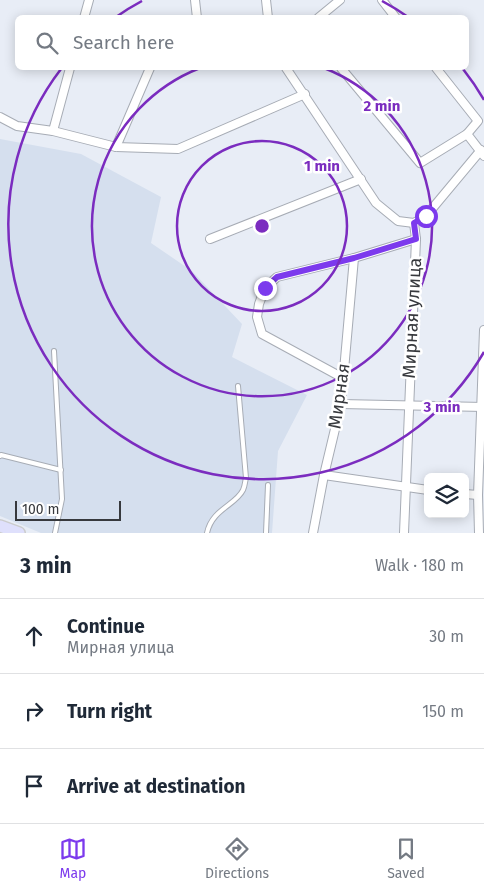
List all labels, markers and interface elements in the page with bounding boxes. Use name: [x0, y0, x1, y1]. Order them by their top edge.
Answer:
search box: [15, 15, 469, 70]
icon: search: [33, 29, 61, 57]
text: Search here: [73, 31, 174, 54]
text: 2 min: [364, 97, 400, 115]
text: 1 min: [304, 157, 340, 175]
route start: [415, 205, 438, 228]
centre of rings: [253, 217, 271, 235]
street label: Мирная улица: [398, 257, 426, 379]
route end: [254, 277, 277, 300]
street label: Мирная: [324, 362, 354, 430]
text: 3 min: [423, 398, 460, 416]
map controls: [424, 473, 469, 518]
button: layers: [424, 473, 469, 518]
scale bar: [15, 498, 121, 521]
text: 100 m: [22, 501, 59, 518]
text: 3 min: [20, 553, 72, 579]
text: Walk · 180 m: [375, 556, 464, 575]
text: Continue: [67, 615, 145, 638]
icon: ahead: [20, 622, 48, 650]
text: 30 m: [429, 627, 464, 646]
text: Мирная улица: [67, 638, 174, 657]
icon: right: [20, 697, 48, 725]
text: Turn right: [67, 700, 152, 723]
text: 150 m: [422, 702, 464, 721]
icon: arrive: [20, 772, 48, 800]
text: Arrive at destination: [67, 775, 246, 798]
tab: Map: [59, 835, 87, 882]
tab: Directions: [205, 835, 269, 882]
tab: Saved: [387, 835, 425, 882]

